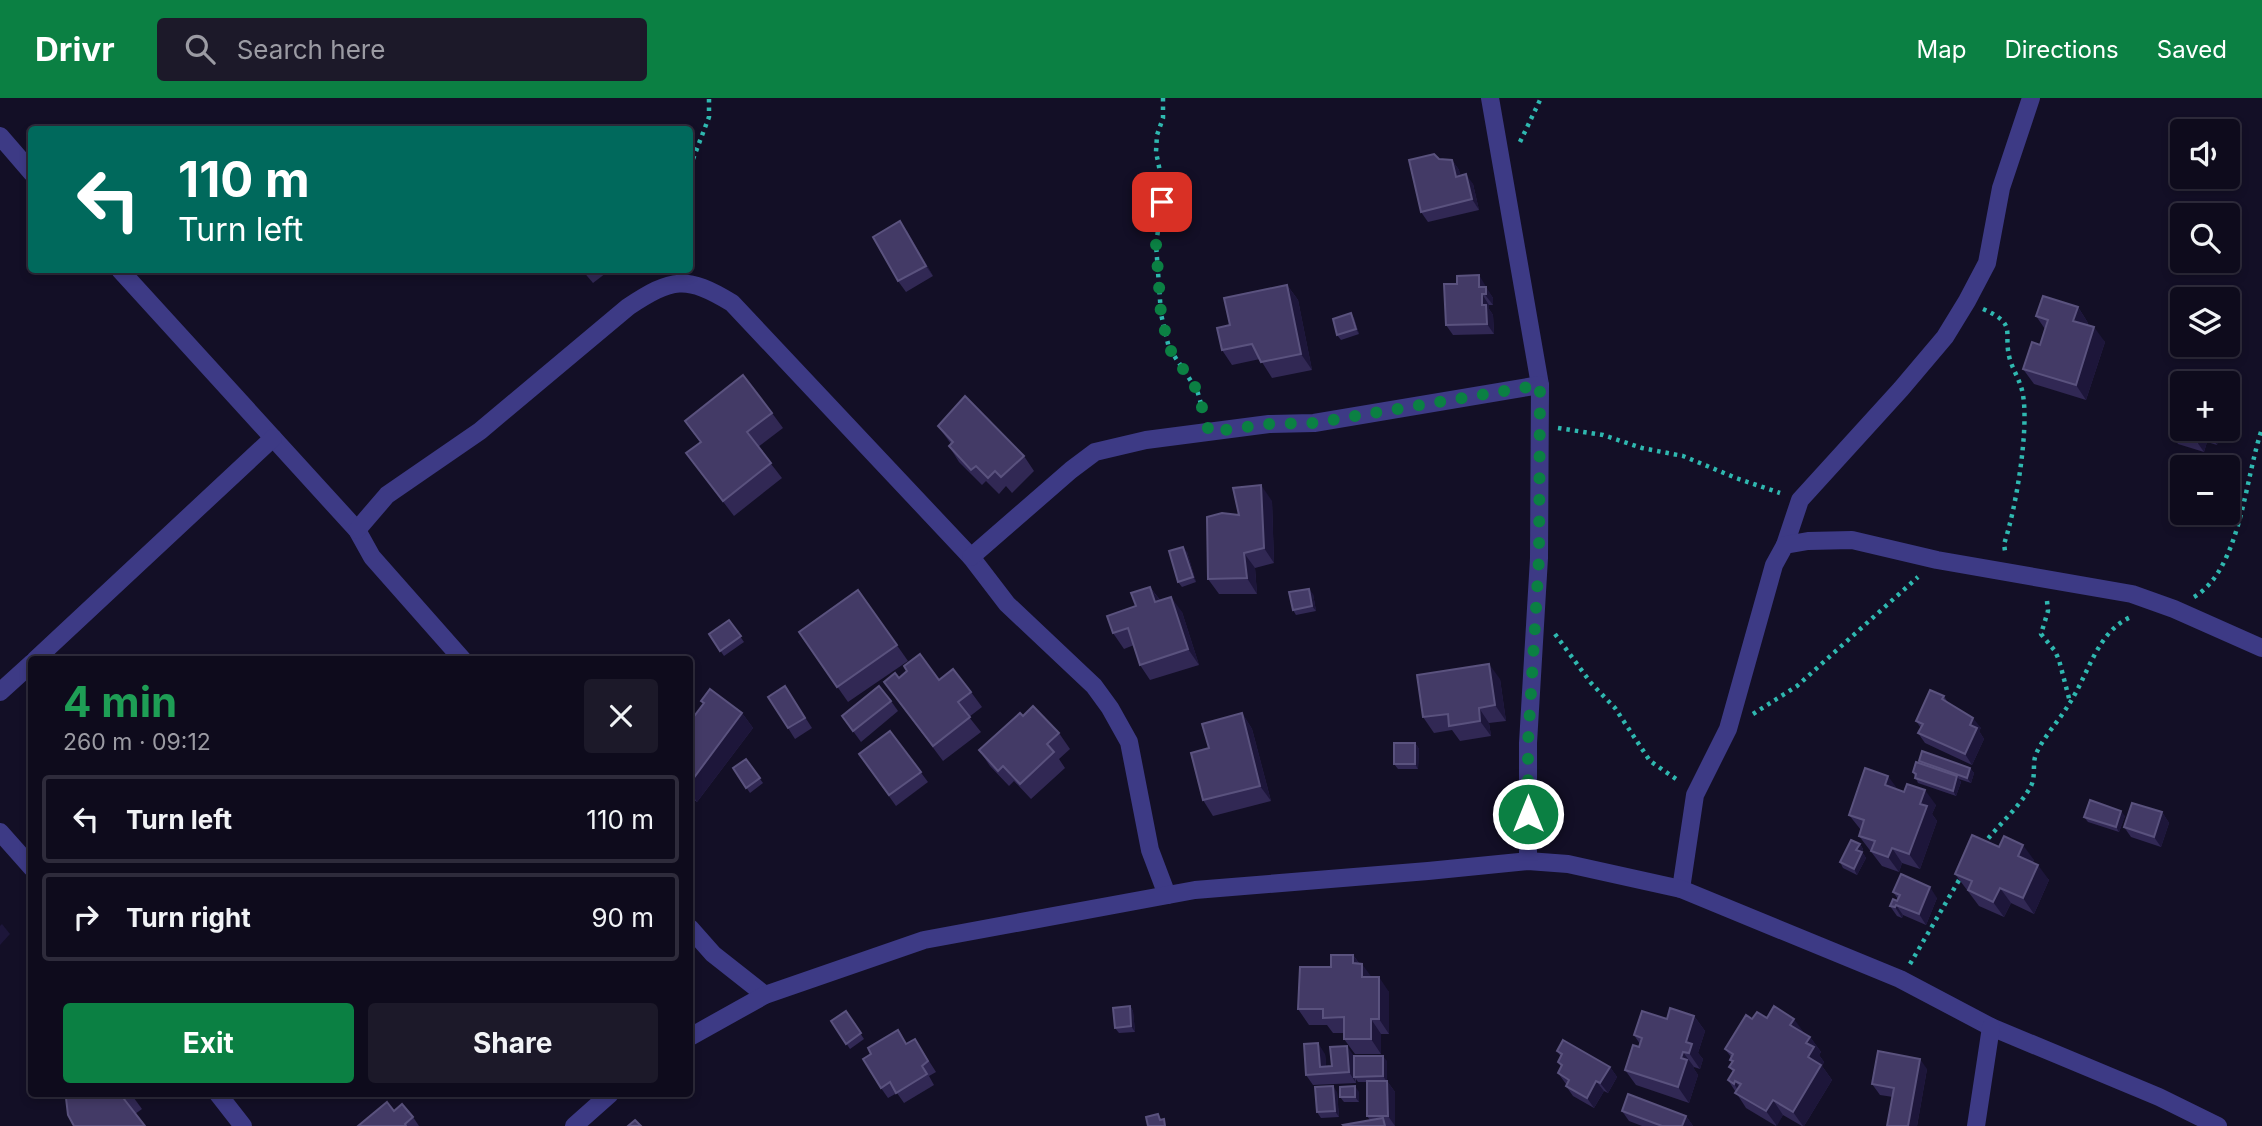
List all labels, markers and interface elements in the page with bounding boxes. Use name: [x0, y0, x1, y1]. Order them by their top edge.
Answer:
search box: [157, 18, 647, 81]
text: Drivr: [35, 29, 115, 69]
icon: search: [181, 30, 219, 68]
text: Search here: [237, 34, 385, 65]
text: Map: [1917, 35, 1966, 64]
text: Directions: [2004, 35, 2119, 64]
text: Saved: [2157, 35, 2227, 64]
map controls: [2170, 119, 2240, 525]
button: sound: [2170, 119, 2240, 189]
text: 110 m: [178, 150, 310, 209]
icon: left: [63, 154, 154, 245]
pin: [1132, 172, 1192, 232]
icon: arrive: [1143, 183, 1181, 221]
button: search: [2170, 203, 2240, 273]
text: Turn left: [178, 210, 303, 249]
button: layers: [2170, 287, 2240, 357]
button: +: [2170, 371, 2240, 441]
button: −: [2170, 455, 2240, 525]
text: 4 min: [63, 676, 177, 727]
button: close: [584, 679, 658, 753]
text: 260 m · 09:12: [63, 728, 211, 756]
position arrow: [1491, 777, 1565, 851]
icon: left: [67, 800, 105, 838]
text: Turn left: [126, 804, 232, 835]
text: 110 m: [586, 804, 654, 835]
icon: right: [67, 898, 105, 936]
text: Turn right: [126, 902, 251, 933]
text: 90 m: [591, 902, 654, 933]
button: Exit: [63, 1003, 354, 1083]
button: Share: [368, 1003, 658, 1083]

